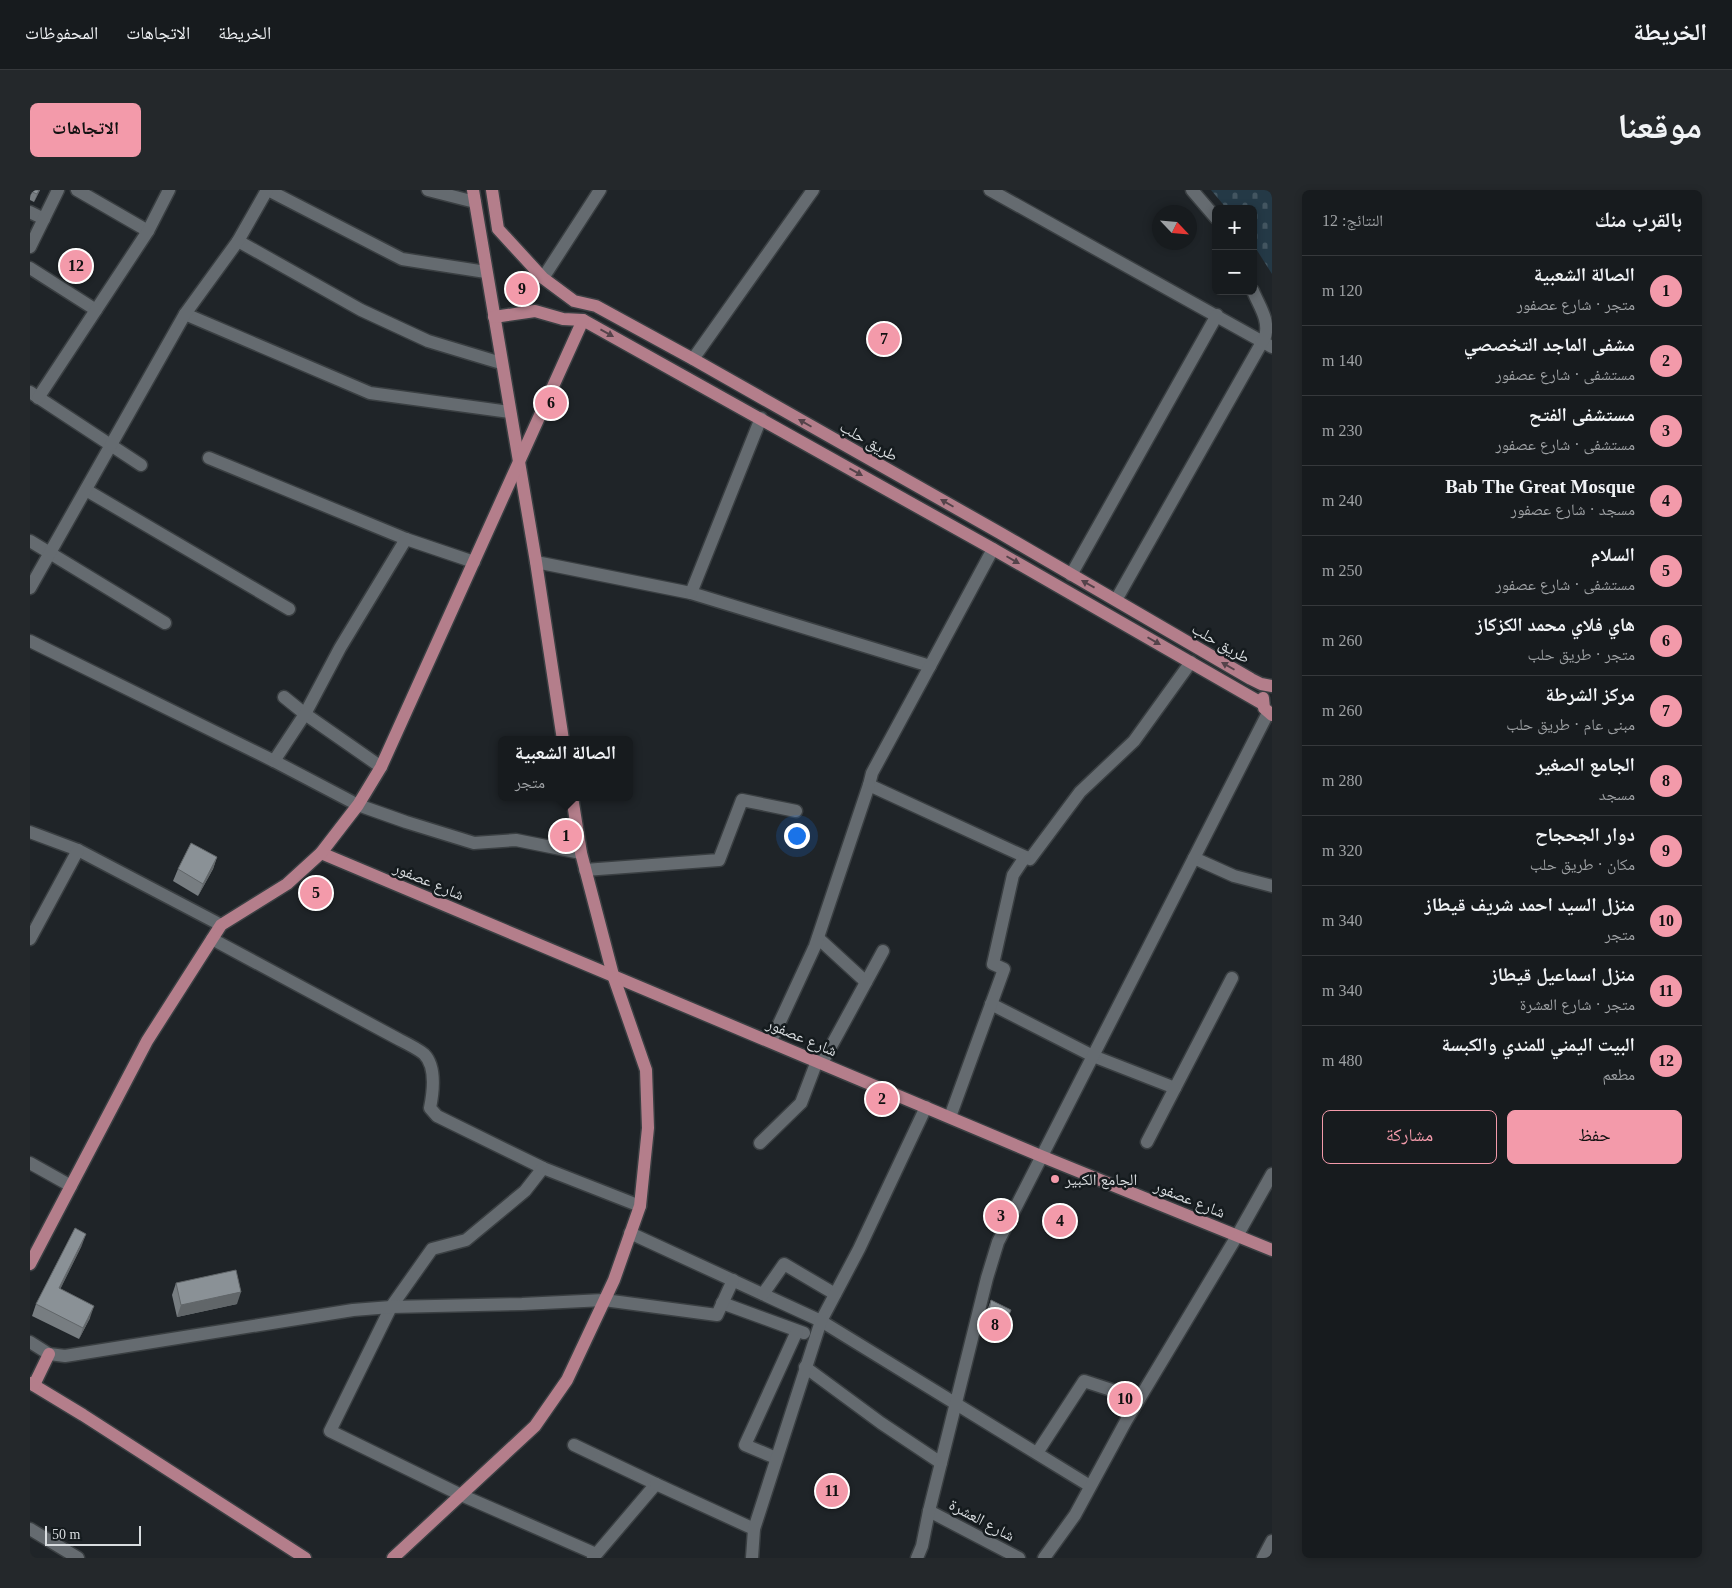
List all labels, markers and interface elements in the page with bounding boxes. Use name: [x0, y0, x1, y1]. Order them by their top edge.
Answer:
text: الخريطة: [1633, 19, 1707, 45]
text: المحفوظات: [25, 23, 98, 43]
text: الاتجاهات: [126, 23, 190, 43]
text: الخريطة: [218, 23, 271, 43]
button: الاتجاهات: [30, 103, 141, 157]
text: موقعنا: [1617, 107, 1702, 146]
north arrow: [1152, 205, 1197, 250]
map controls: [1212, 205, 1257, 295]
button: +: [1212, 205, 1257, 250]
text: بالقرب منك: [1595, 208, 1682, 232]
text: النتائج: 12: [1322, 212, 1383, 229]
pin: 12: [60, 247, 92, 285]
button: −: [1212, 250, 1257, 295]
text: الصالة الشعبية: [1534, 264, 1635, 285]
pin: 9: [506, 270, 538, 308]
text: 120 m: [1322, 282, 1362, 299]
text: 1: [1662, 282, 1670, 299]
text: متجر · شارع عصفور: [1517, 296, 1635, 313]
pin: 7: [868, 320, 900, 358]
one-way arrow: [600, 329, 614, 337]
text: مشفى الماجد التخصصي: [1464, 334, 1635, 355]
text: 140 m: [1322, 352, 1362, 369]
text: 2: [1662, 352, 1670, 369]
text: مستشفى · شارع عصفور: [1495, 366, 1635, 383]
pin: 6: [535, 384, 567, 422]
text: مستشفى الفتح: [1529, 404, 1635, 425]
street label: طريق حلب: [836, 418, 901, 466]
one-way arrow: [798, 419, 813, 427]
text: 230 m: [1322, 422, 1362, 439]
text: 3: [1662, 422, 1670, 439]
text: مستشفى · شارع عصفور: [1495, 436, 1635, 453]
one-way arrow: [850, 467, 863, 476]
text: Bab The Great Mosque: [1445, 476, 1635, 497]
text: 240 m: [1322, 492, 1362, 509]
text: 4: [1662, 492, 1670, 509]
one-way arrow: [939, 499, 954, 507]
text: مسجد · شارع عصفور: [1511, 501, 1635, 518]
text: السلام: [1591, 544, 1635, 565]
one-way arrow: [1006, 556, 1020, 564]
text: 250 m: [1322, 562, 1362, 579]
text: 5: [1662, 562, 1670, 579]
text: مستشفى · شارع عصفور: [1495, 576, 1635, 593]
one-way arrow: [1081, 580, 1094, 589]
text: هاي فلاي محمد الكزكاز: [1476, 614, 1635, 635]
street label: طريق حلب: [1188, 620, 1253, 668]
text: 260 m: [1322, 632, 1362, 649]
text: 6: [1662, 632, 1670, 649]
one-way arrow: [1146, 637, 1161, 645]
text: متجر · طريق حلب: [1528, 646, 1635, 663]
one-way arrow: [1222, 661, 1235, 670]
text: مركز الشرطة: [1546, 684, 1635, 705]
text: 260 m: [1322, 702, 1362, 719]
text: 7: [1662, 702, 1670, 719]
text: مبنى عام · طريق حلب: [1506, 716, 1635, 733]
popup: [498, 736, 633, 801]
text: الصالة الشعبية: [515, 742, 616, 763]
text: الجامع الصغير: [1536, 754, 1635, 775]
text: 280 m: [1322, 772, 1362, 789]
text: 8: [1662, 772, 1670, 789]
text: متجر: [515, 774, 545, 791]
text: مسجد: [1599, 786, 1635, 803]
pin: 1: [550, 817, 582, 855]
your location: [784, 823, 810, 849]
text: دوار الجحجاح: [1535, 824, 1635, 845]
text: 320 m: [1322, 842, 1362, 859]
text: 9: [1662, 842, 1670, 859]
text: مكان · طريق حلب: [1530, 856, 1635, 873]
street label: شارع عصفور: [390, 858, 467, 905]
pin: 5: [300, 874, 332, 912]
text: منزل السيد احمد شريف قيطاز: [1425, 894, 1635, 915]
text: 340 m: [1322, 912, 1362, 929]
text: 10: [1658, 912, 1674, 929]
text: متجر: [1605, 926, 1635, 943]
text: منزل اسماعيل قيطاز: [1490, 964, 1635, 985]
text: 340 m: [1322, 982, 1362, 999]
text: 11: [1658, 982, 1674, 999]
text: متجر · شارع العشرة: [1520, 996, 1635, 1013]
street label: شارع عصفور: [763, 1014, 840, 1061]
text: البيت اليمني للمندي والكبسة: [1442, 1034, 1635, 1055]
text: 480 m: [1322, 1052, 1362, 1069]
text: 12: [1658, 1052, 1674, 1069]
text: مطعم: [1603, 1066, 1635, 1083]
pin: 2: [866, 1080, 898, 1118]
button: مشاركة: [1322, 1110, 1497, 1164]
button: حفظ: [1507, 1110, 1682, 1164]
place label: الجامع الكبير: [1064, 1171, 1137, 1190]
marker: الجامع الكبير: [1049, 1173, 1061, 1185]
street label: شارع عصفور: [1150, 1177, 1228, 1223]
pin: 3: [985, 1197, 1017, 1235]
pin: 4: [1044, 1202, 1076, 1240]
pin: 8: [979, 1306, 1011, 1344]
pin: 10: [1109, 1380, 1141, 1418]
pin: 11: [816, 1472, 848, 1510]
street label: شارع العشرة: [945, 1496, 1018, 1546]
scale bar: [45, 1523, 141, 1546]
text: 50 m: [52, 1527, 80, 1542]

